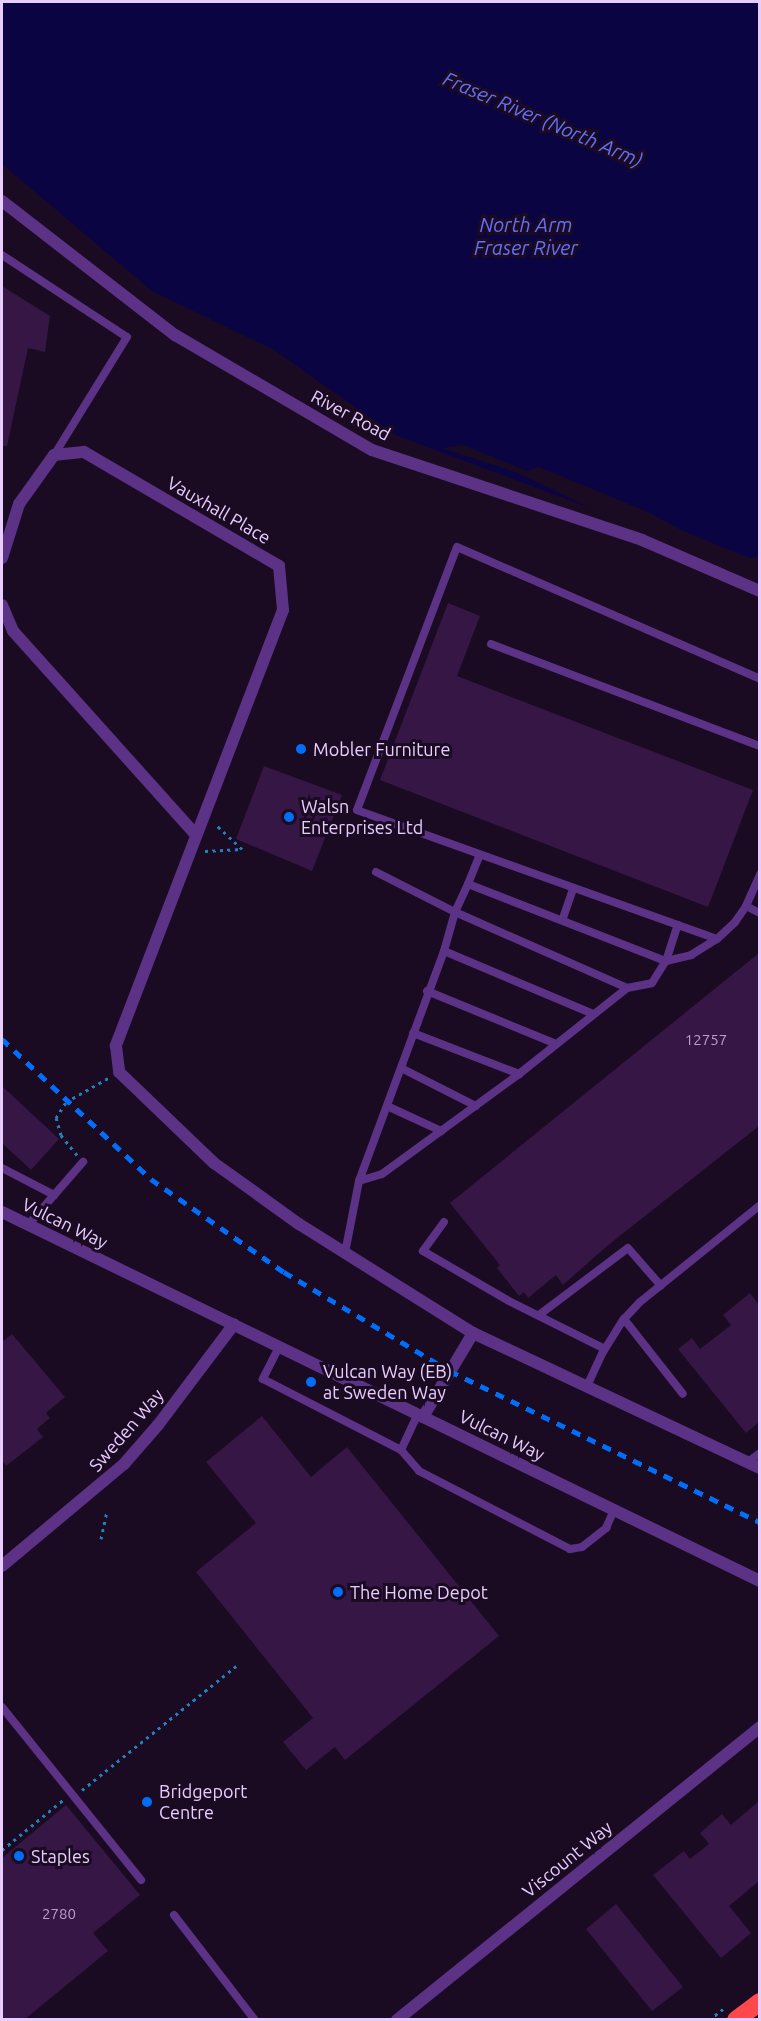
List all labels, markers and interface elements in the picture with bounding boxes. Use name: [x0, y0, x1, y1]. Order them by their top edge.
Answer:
water label: Fraser River (North Arm): [440, 66, 646, 172]
water label: North Arm Fraser River: [474, 212, 578, 259]
street label: River Road: [308, 385, 394, 445]
street label: Vauxhall Place: [163, 472, 275, 548]
place label: Mobler Furniture: [313, 738, 450, 760]
marker: Mobler Furniture: [294, 742, 308, 756]
place label: Walsn Enterprises Ltd: [301, 796, 423, 838]
marker: Walsn Enterprises Ltd: [282, 810, 296, 824]
house number: 12757: [685, 1031, 727, 1049]
street label: Vulcan Way: [19, 1193, 111, 1253]
place label: Vulcan Way (EB) at Sweden Way: [323, 1361, 452, 1404]
marker: Vulcan Way (EB) at Sweden Way: [304, 1375, 318, 1389]
street label: Sweden Way: [84, 1384, 168, 1476]
street label: Vulcan Way: [456, 1405, 548, 1465]
place label: The Home Depot: [350, 1581, 488, 1603]
marker: The Home Depot: [331, 1585, 345, 1599]
place label: Bridgeport Centre: [159, 1781, 247, 1824]
marker: Bridgeport Centre: [140, 1795, 154, 1809]
street label: Viscount Way: [518, 1816, 616, 1902]
place label: Staples: [31, 1845, 90, 1867]
marker: Staples: [12, 1849, 26, 1863]
house number: 2780: [42, 1905, 76, 1923]

